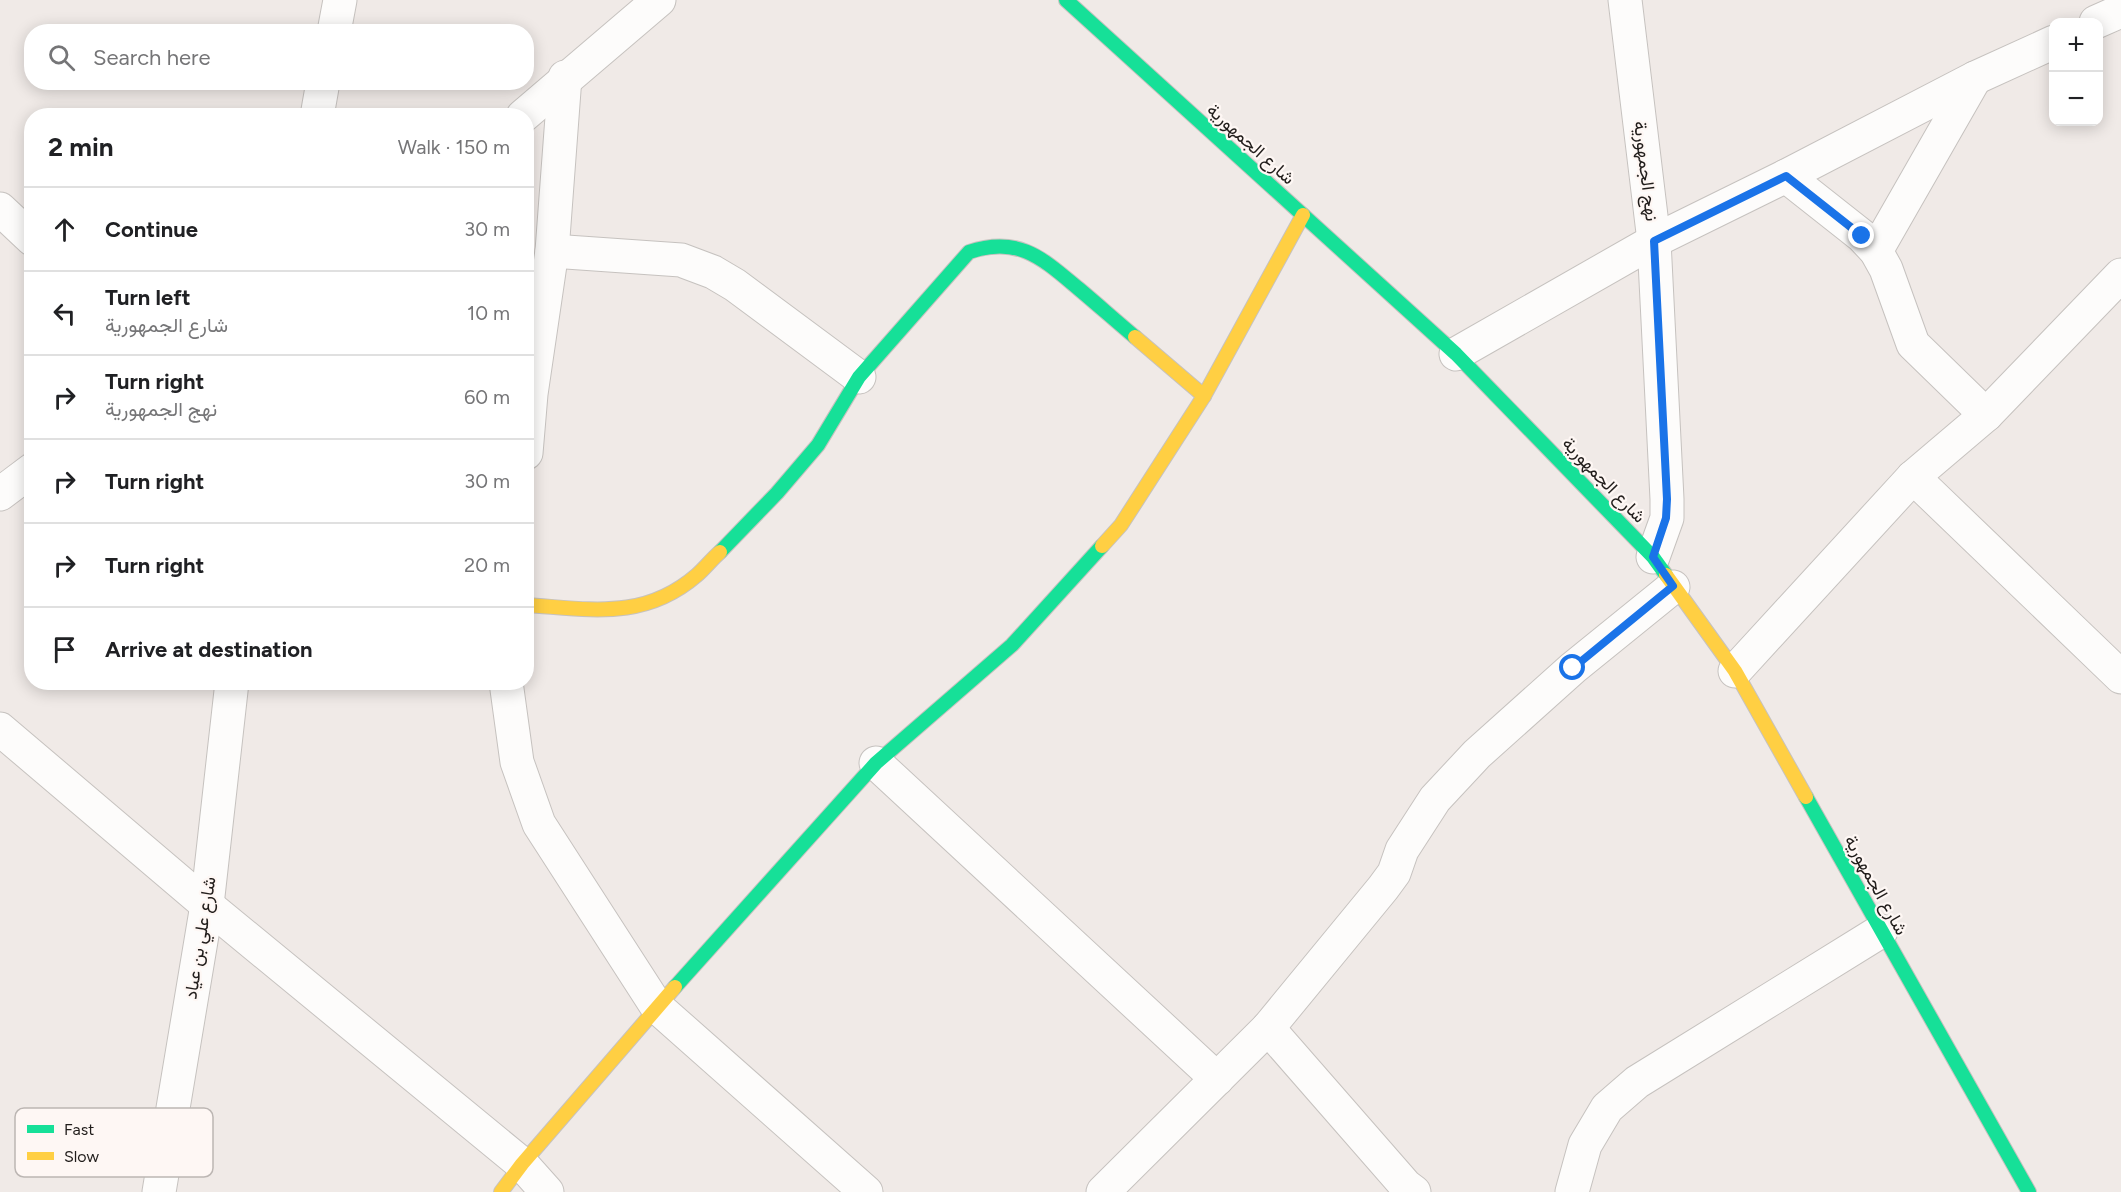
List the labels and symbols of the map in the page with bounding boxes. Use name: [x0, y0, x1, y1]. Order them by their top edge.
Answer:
street label: شارع الجمهورية: [1202, 99, 1299, 190]
street label: نهج الجمهورية: [1628, 120, 1663, 223]
route end: [1848, 222, 1874, 248]
street label: شارع الجمهورية: [1557, 433, 1650, 528]
route start: [1559, 654, 1585, 680]
street label: شارع الجمهورية: [1839, 831, 1912, 939]
street label: شارع علي بن عياد: [179, 875, 225, 1002]
legend: [15, 1108, 213, 1177]
text: Fast: [64, 1120, 94, 1139]
text: Slow: [64, 1147, 99, 1166]

